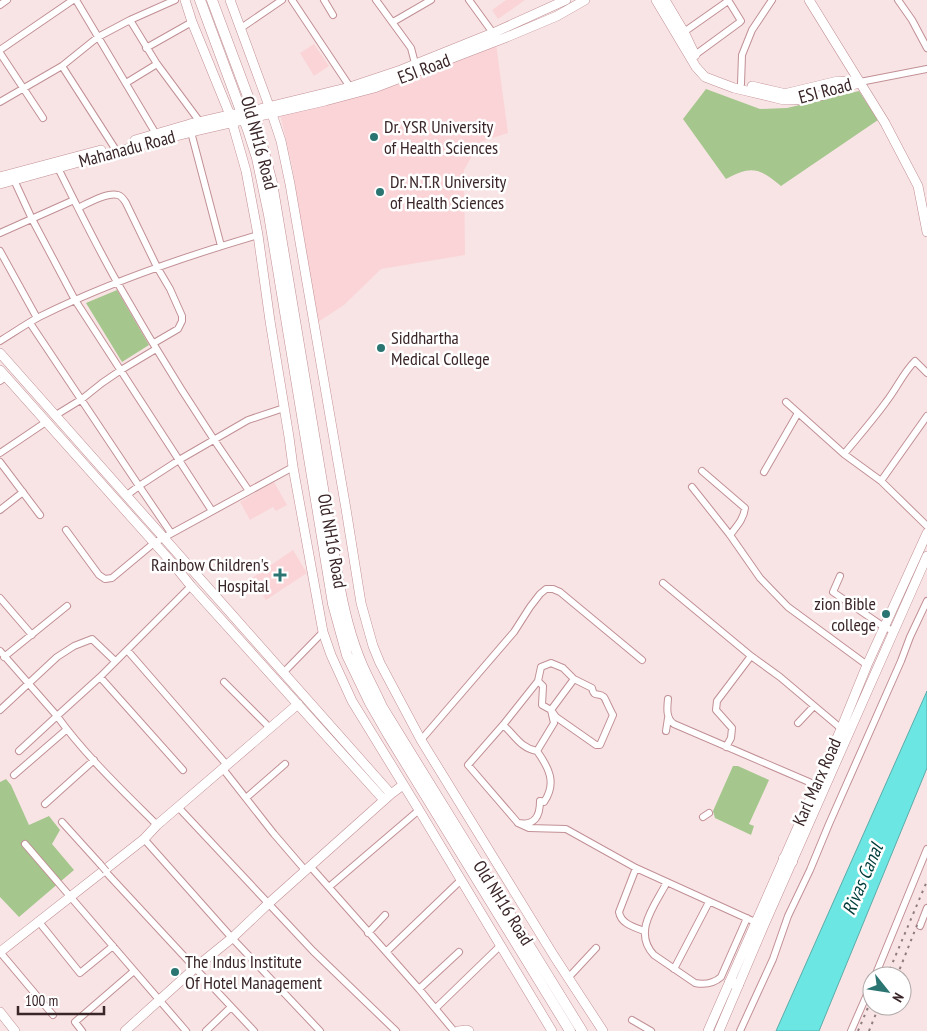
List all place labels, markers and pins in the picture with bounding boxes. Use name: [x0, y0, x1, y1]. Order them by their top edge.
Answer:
place label: Dr. YSR University of Health Sciences: [384, 115, 498, 159]
marker: Dr. YSR University of Health Sciences: [368, 131, 380, 143]
place label: Dr. N.T.R University of Health Sciences: [390, 170, 506, 214]
marker: Dr. N.T.R University of Health Sciences: [374, 186, 386, 198]
place label: Siddhartha Medical College: [391, 326, 490, 370]
marker: Siddhartha Medical College: [375, 342, 387, 354]
place label: Rainbow Children's Hospital: [151, 553, 270, 597]
marker: Rainbow Children's Hospital: [273, 568, 287, 582]
place label: zion Bible college: [814, 592, 876, 636]
marker: zion Bible college: [880, 608, 892, 620]
place label: The Indus Institute Of Hotel Management: [185, 950, 322, 994]
marker: The Indus Institute Of Hotel Management: [169, 966, 181, 978]

